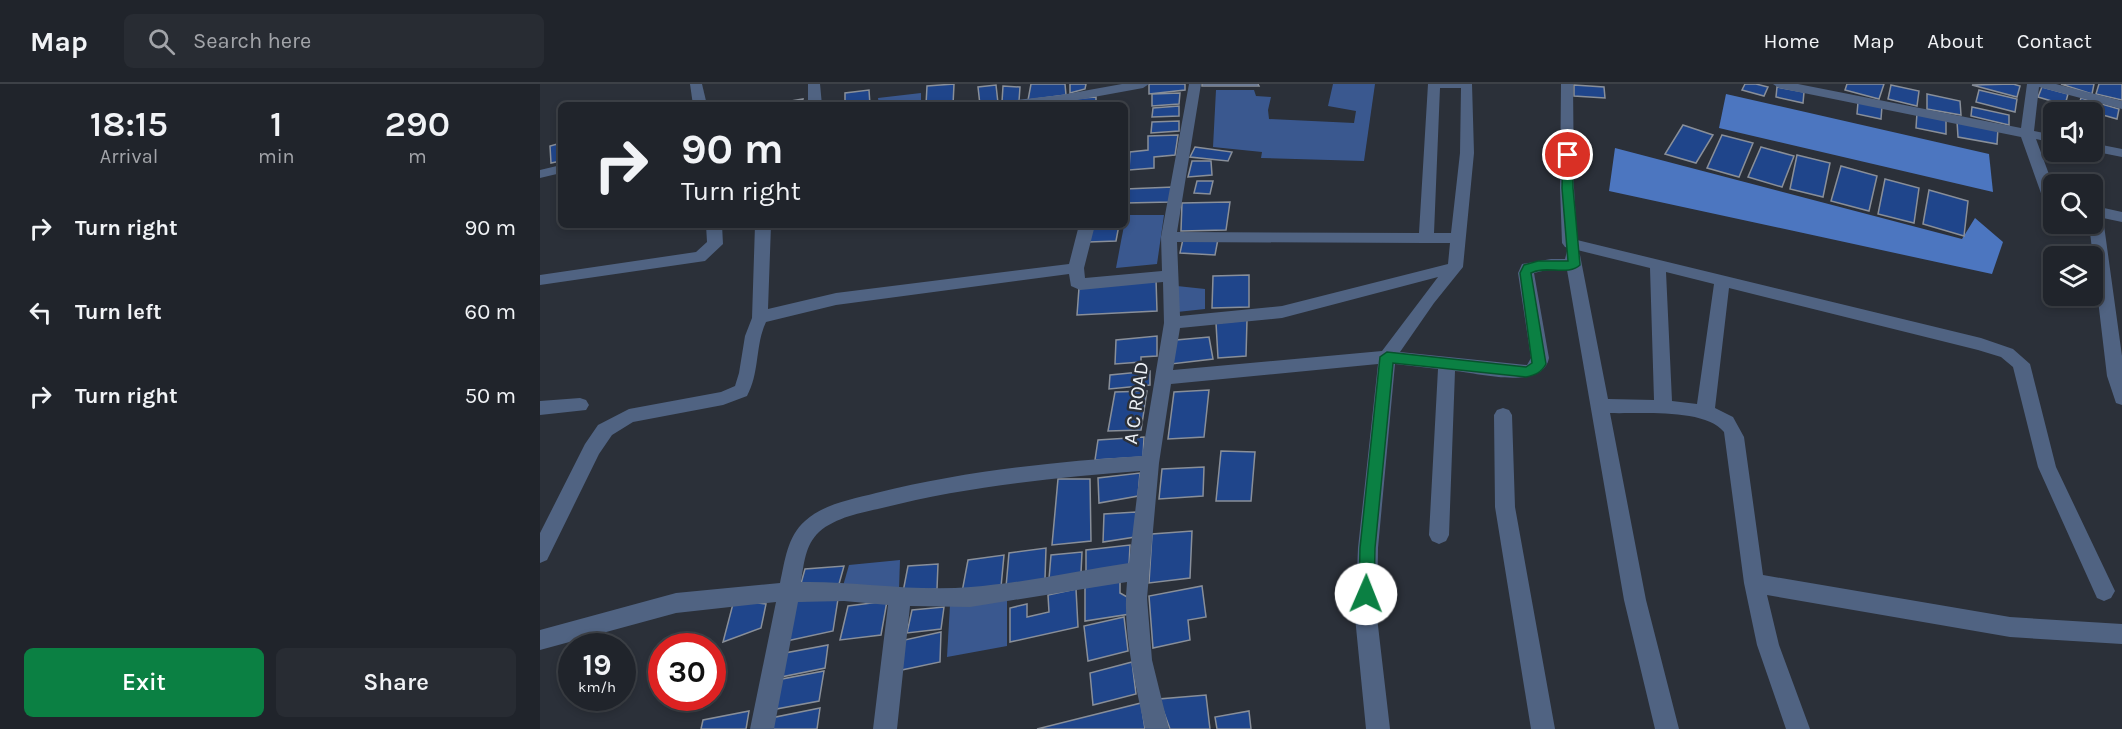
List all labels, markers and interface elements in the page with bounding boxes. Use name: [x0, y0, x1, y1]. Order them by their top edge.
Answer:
search box: [124, 14, 544, 68]
text: Map: [30, 25, 88, 58]
icon: search: [145, 25, 178, 58]
text: Search here: [193, 28, 311, 54]
text: Home: [1764, 29, 1820, 53]
text: Map: [1853, 29, 1894, 53]
text: About: [1927, 29, 1984, 53]
text: Contact: [2017, 29, 2092, 53]
map controls: [2043, 102, 2103, 306]
button: sound: [2043, 102, 2103, 162]
text: 18:15: [90, 103, 168, 145]
text: 1: [270, 103, 283, 145]
text: 290: [385, 103, 450, 145]
text: 90 m: [681, 124, 784, 174]
icon: right: [582, 126, 660, 204]
pin: [1542, 129, 1593, 180]
icon: arrive: [1551, 138, 1584, 171]
text: Arrival: [100, 145, 158, 168]
text: min: [258, 145, 295, 168]
text: m: [408, 145, 427, 168]
button: search: [2043, 174, 2103, 234]
text: Turn right: [681, 175, 801, 207]
icon: right: [24, 212, 57, 245]
text: Turn right: [75, 215, 178, 241]
text: 90 m: [464, 215, 516, 241]
button: layers: [2043, 246, 2103, 306]
icon: left: [24, 296, 57, 329]
text: Turn left: [75, 299, 162, 325]
text: 60 m: [465, 299, 516, 325]
street label: A C ROAD: [1119, 360, 1153, 446]
icon: right: [24, 380, 57, 413]
text: Turn right: [75, 383, 178, 409]
text: 50 m: [465, 383, 516, 409]
position arrow: [1334, 562, 1398, 626]
speed limit sign: 30: [648, 633, 726, 711]
text: 19: [582, 647, 611, 683]
button: Exit: [24, 648, 264, 717]
button: Share: [276, 648, 516, 717]
text: km/h: [578, 678, 616, 696]

